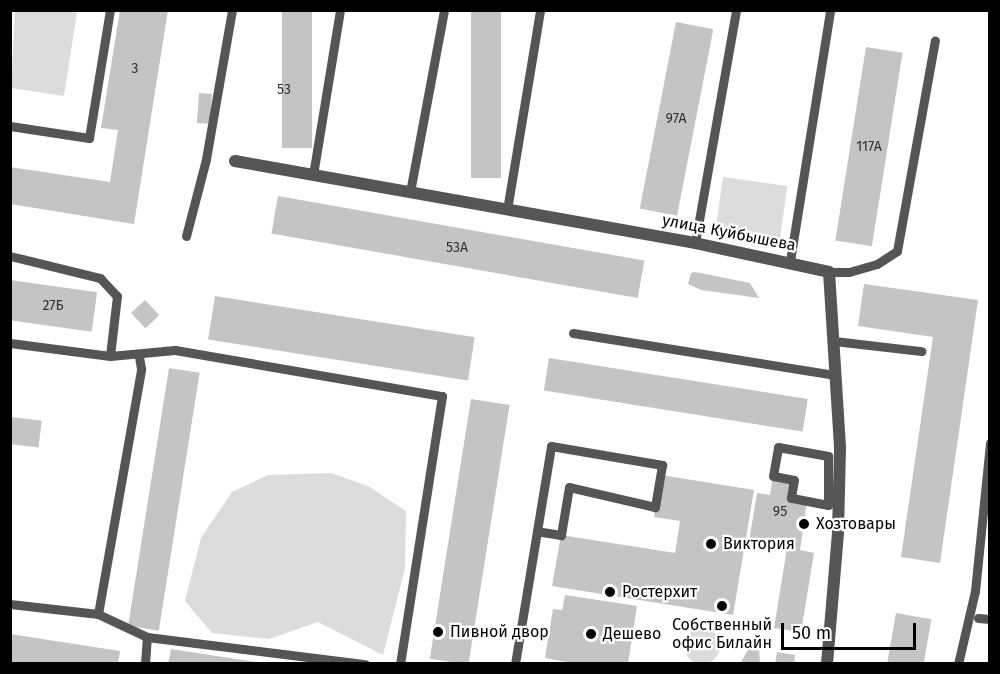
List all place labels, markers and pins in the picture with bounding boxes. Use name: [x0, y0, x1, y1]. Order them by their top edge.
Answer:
place label: Хозтовары: [816, 514, 896, 534]
marker: Хозтовары: [797, 517, 811, 531]
place label: Виктория: [723, 534, 795, 554]
marker: Виктория: [704, 537, 718, 551]
place label: Ростерхит: [622, 582, 697, 602]
marker: Ростерхит: [603, 585, 617, 599]
marker: Собственный офис Билайн: [715, 599, 729, 613]
place label: Собственный офис Билайн: [672, 615, 772, 653]
place label: Пивной двор: [450, 622, 549, 642]
place label: Дешево: [603, 624, 661, 644]
marker: Пивной двор: [431, 625, 445, 639]
marker: Дешево: [584, 627, 598, 641]

